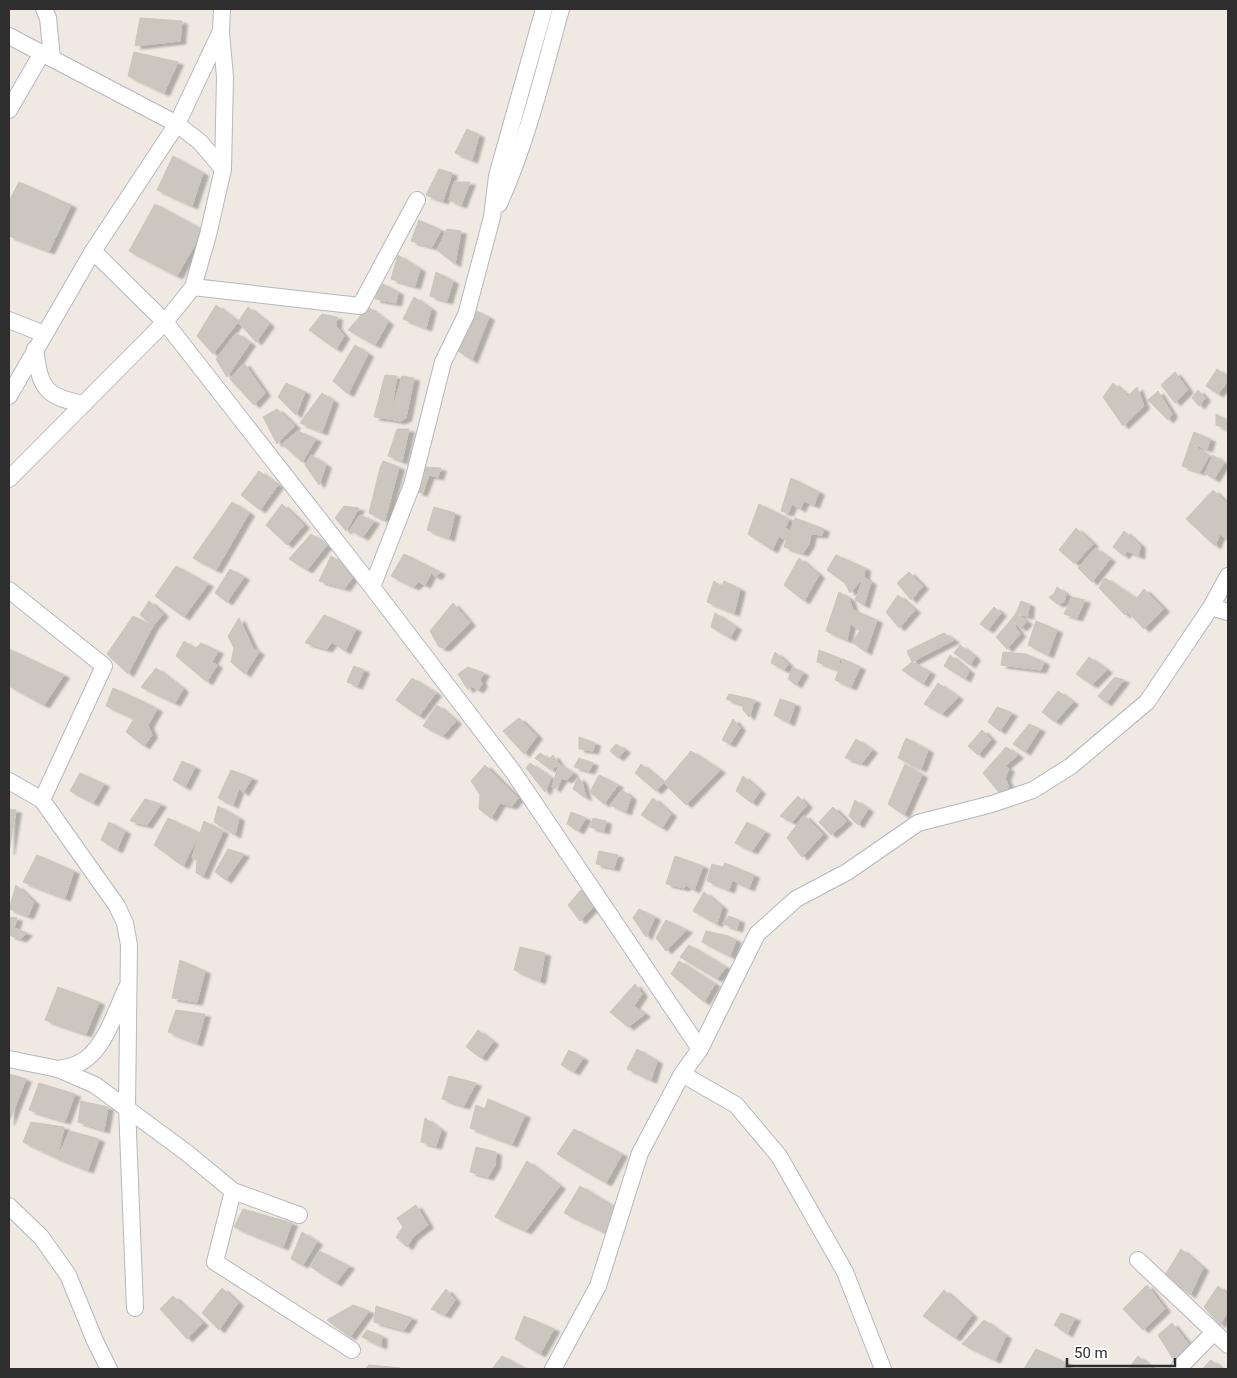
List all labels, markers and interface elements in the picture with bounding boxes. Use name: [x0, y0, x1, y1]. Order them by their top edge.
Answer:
scale bar: [1067, 1336, 1174, 1368]
text: 50 m: [1074, 1344, 1108, 1362]

